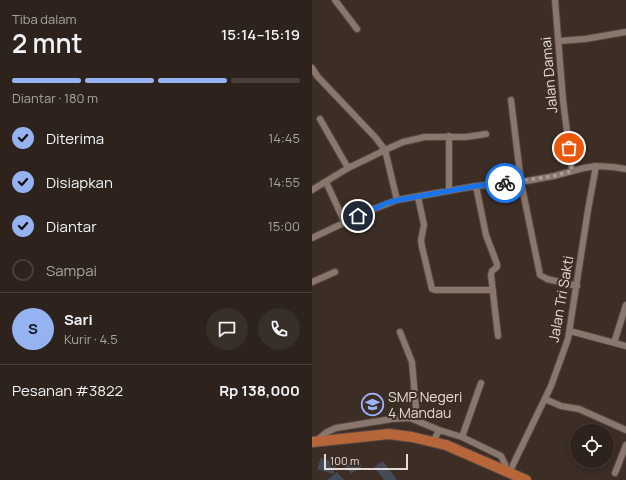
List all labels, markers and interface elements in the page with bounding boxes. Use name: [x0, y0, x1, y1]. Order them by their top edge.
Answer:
text: Tiba dalam: [12, 10, 77, 28]
text: 15:14–15:19: [221, 24, 300, 45]
text: 2 mnt: [12, 25, 82, 61]
street label: Jalan Damai: [536, 36, 561, 114]
text: Diantar · 180 m: [12, 89, 98, 107]
icon: check: [12, 127, 34, 149]
text: Diterima: [46, 128, 104, 149]
text: 14:45: [268, 129, 300, 147]
pin: [552, 131, 586, 165]
icon: bag: [558, 137, 580, 159]
courier: [485, 163, 525, 203]
icon: check: [12, 171, 34, 193]
text: Disiapkan: [46, 172, 113, 193]
icon: bike: [494, 172, 516, 194]
text: 14:55: [268, 173, 300, 191]
pin: [341, 199, 375, 233]
icon: home: [347, 205, 369, 227]
icon: check: [12, 215, 34, 237]
text: Diantar: [46, 216, 97, 237]
text: 15:00: [268, 217, 300, 235]
street label: Jalan Tri Sakti: [544, 254, 577, 344]
text: Sampai: [46, 260, 97, 281]
button: chat: [206, 308, 248, 350]
button: phone: [258, 308, 300, 350]
text: Sari: [64, 309, 93, 330]
text: S: [28, 318, 38, 339]
text: Kurir · 4.5: [64, 330, 118, 348]
text: Pesanan #3822: [12, 380, 123, 401]
text: Rp 138,000: [219, 380, 300, 401]
place label: SMP Negeri 4 Mandau: [388, 387, 462, 422]
school or university icon: SMP Negeri 4 Mandau: [360, 392, 386, 418]
map controls: [570, 424, 614, 468]
button: locate: [570, 424, 614, 468]
scale bar: [324, 452, 408, 471]
text: 100 m: [330, 453, 359, 468]

